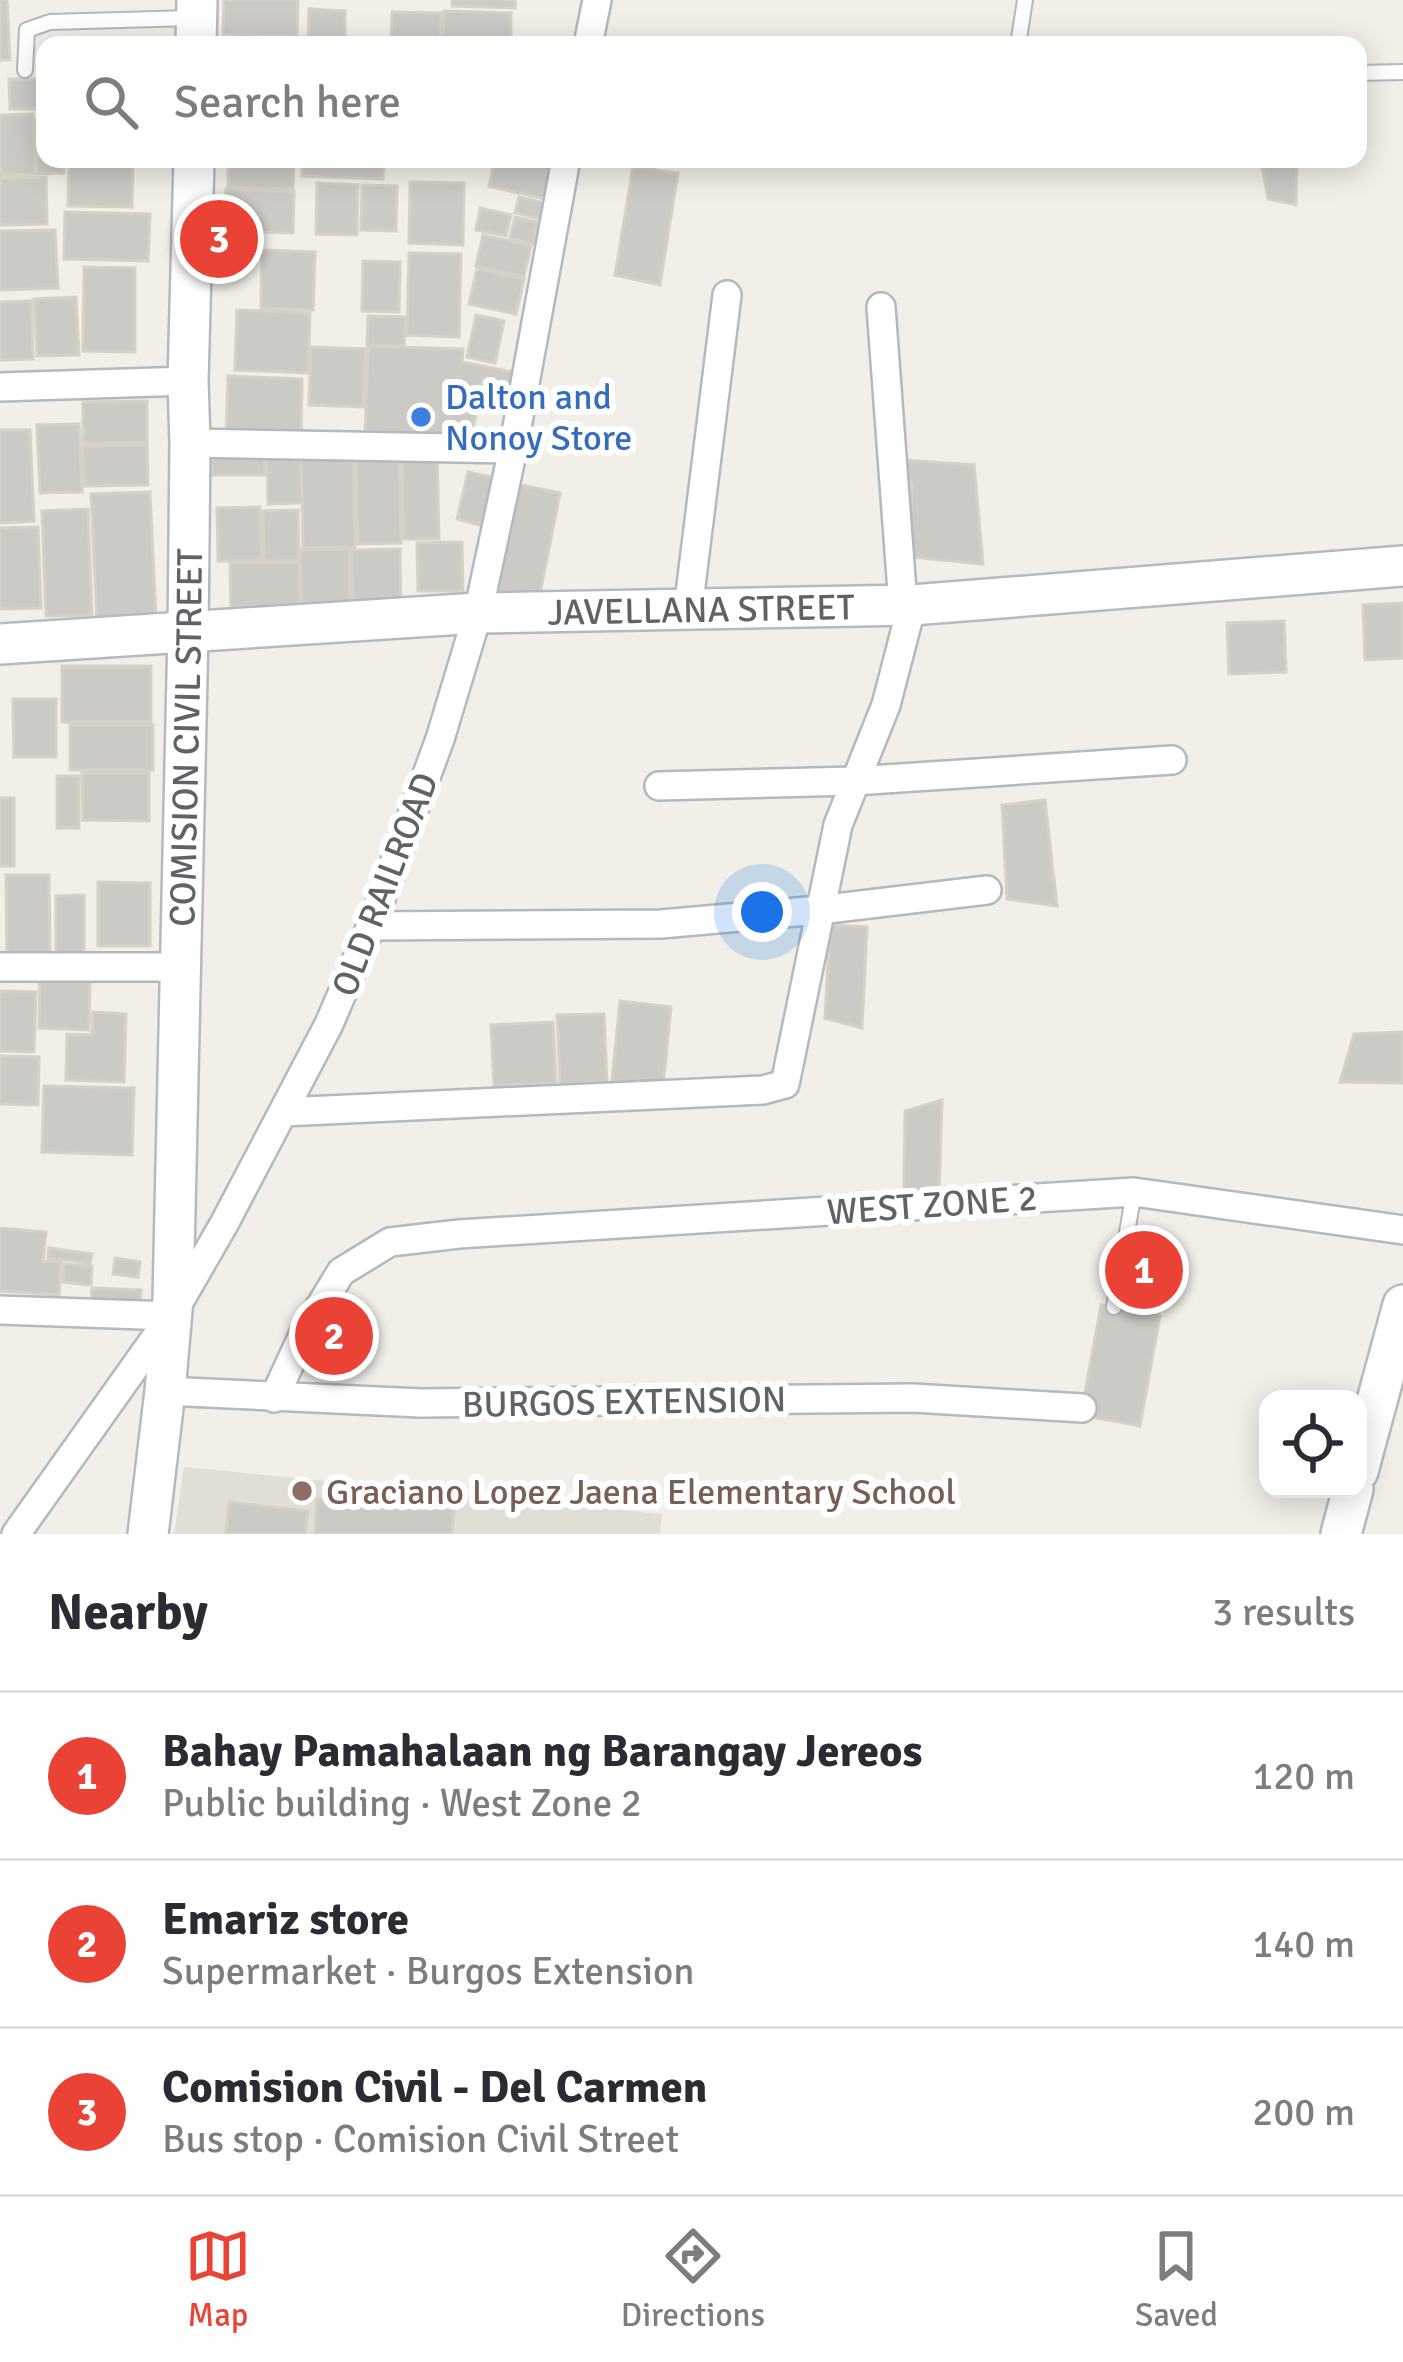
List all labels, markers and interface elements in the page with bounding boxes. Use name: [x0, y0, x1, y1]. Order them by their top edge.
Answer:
search box: [36, 36, 1367, 168]
icon: search: [78, 69, 144, 135]
text: Search here: [174, 75, 401, 130]
pin: 3: [180, 194, 258, 284]
place label: Dalton and Nonoy Store: [445, 375, 632, 461]
marker: Dalton and Nonoy Store: [408, 404, 434, 430]
street label: COMISION CIVIL STREET: [160, 548, 213, 927]
street label: JAVELLANA STREET: [547, 585, 855, 636]
street label: OLD RAILROAD: [322, 766, 449, 1003]
your location: [732, 882, 792, 942]
street label: WEST ZONE 2: [825, 1176, 1039, 1235]
pin: 1: [1105, 1225, 1183, 1315]
pin: 2: [295, 1291, 373, 1381]
street label: BURGOS EXTENSION: [461, 1377, 787, 1428]
map controls: [1259, 1390, 1367, 1498]
button: locate: [1259, 1390, 1367, 1498]
place label: Graciano Lopez Jaena Elementary School: [326, 1470, 956, 1515]
marker: Graciano Lopez Jaena Elementary School: [289, 1478, 315, 1504]
text: Nearby: [48, 1581, 208, 1644]
text: 3 results: [1212, 1588, 1355, 1636]
text: Bahay Pamahalaan ng Barangay Jereos: [162, 1724, 923, 1779]
text: 1: [76, 1752, 98, 1800]
text: 120 m: [1252, 1752, 1355, 1800]
text: Public building · West Zone 2: [162, 1779, 642, 1827]
text: Emariz store: [162, 1892, 409, 1947]
text: 2: [76, 1920, 98, 1968]
text: 140 m: [1252, 1920, 1355, 1968]
text: Supermarket · Burgos Extension: [162, 1947, 695, 1995]
text: Comision Civil - Del Carmen: [162, 2060, 707, 2115]
text: 3: [76, 2088, 98, 2136]
text: 200 m: [1252, 2088, 1355, 2136]
text: Bus stop · Comision Civil Street: [162, 2115, 679, 2163]
tab: Map: [185, 2223, 251, 2336]
tab: Directions: [621, 2223, 765, 2336]
tab: Saved: [1135, 2223, 1218, 2336]

